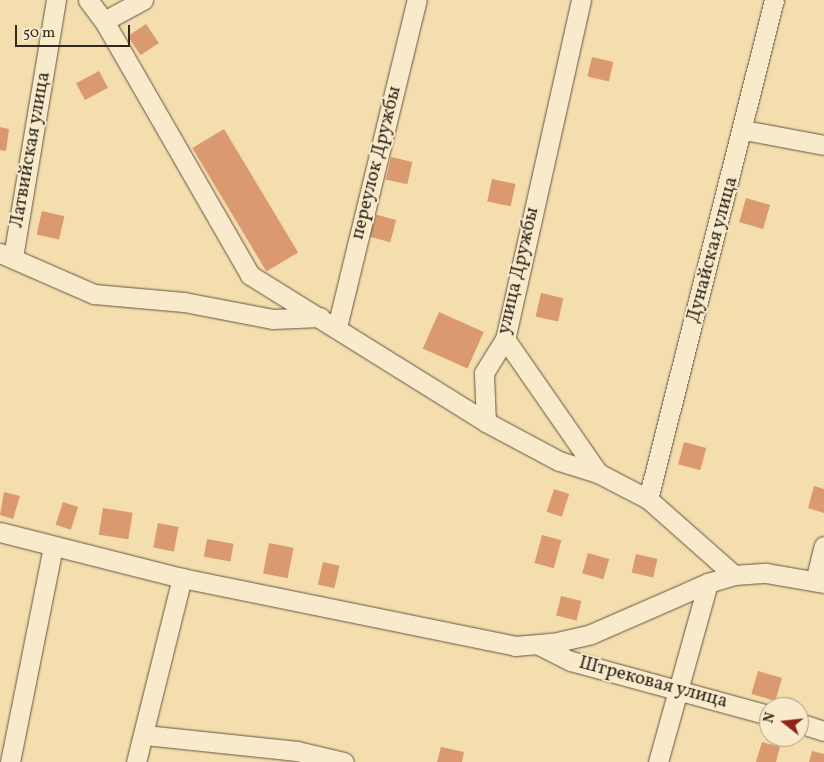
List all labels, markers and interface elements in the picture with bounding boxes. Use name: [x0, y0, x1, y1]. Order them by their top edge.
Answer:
scale bar: [18, 15, 132, 47]
text: 50 m: [23, 23, 55, 44]
street label: Латвийская улица: [6, 70, 56, 230]
street label: переулок Дружбы: [347, 84, 407, 242]
street label: Дунайская улица: [682, 174, 744, 326]
street label: улица Дружбы: [493, 205, 545, 337]
street label: Штрековая улица: [576, 652, 730, 714]
north arrow: [759, 697, 809, 747]
text: N: [760, 711, 781, 726]

